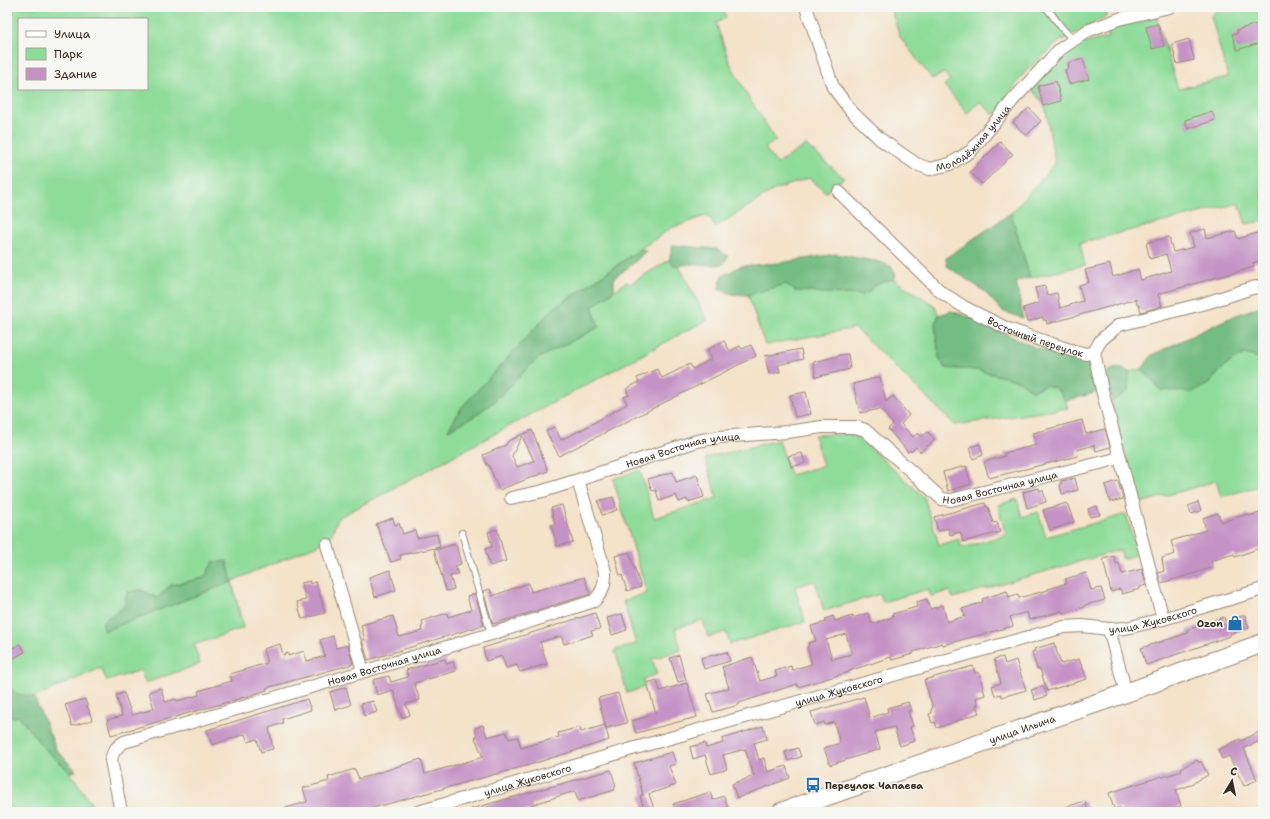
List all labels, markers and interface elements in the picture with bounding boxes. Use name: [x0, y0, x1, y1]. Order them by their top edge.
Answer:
legend: [18, 18, 148, 90]
text: Улица: [54, 26, 91, 42]
text: Парк: [54, 46, 83, 62]
text: Здание: [54, 66, 98, 82]
street label: Молодёжная улица: [934, 102, 1013, 174]
street label: Восточный переулок: [985, 313, 1086, 360]
street label: Новая Восточная улица: [624, 429, 741, 470]
street label: Новая Восточная улица: [942, 467, 1059, 507]
street label: улица Жуковского: [1108, 603, 1198, 636]
shop icon: Ozon: [1226, 614, 1244, 632]
place label: Ozon: [1197, 617, 1223, 630]
street label: Новая Восточная улица: [326, 642, 443, 688]
street label: улица Жуковского: [794, 672, 884, 709]
street label: улица Ильича: [987, 711, 1058, 746]
street label: улица Жуковского: [482, 761, 573, 799]
north arrow: [1212, 761, 1252, 801]
text: С: [1229, 764, 1239, 780]
bus stop icon: Переулок Чапаева: [804, 776, 822, 794]
place label: Переулок Чапаева: [825, 779, 923, 792]

